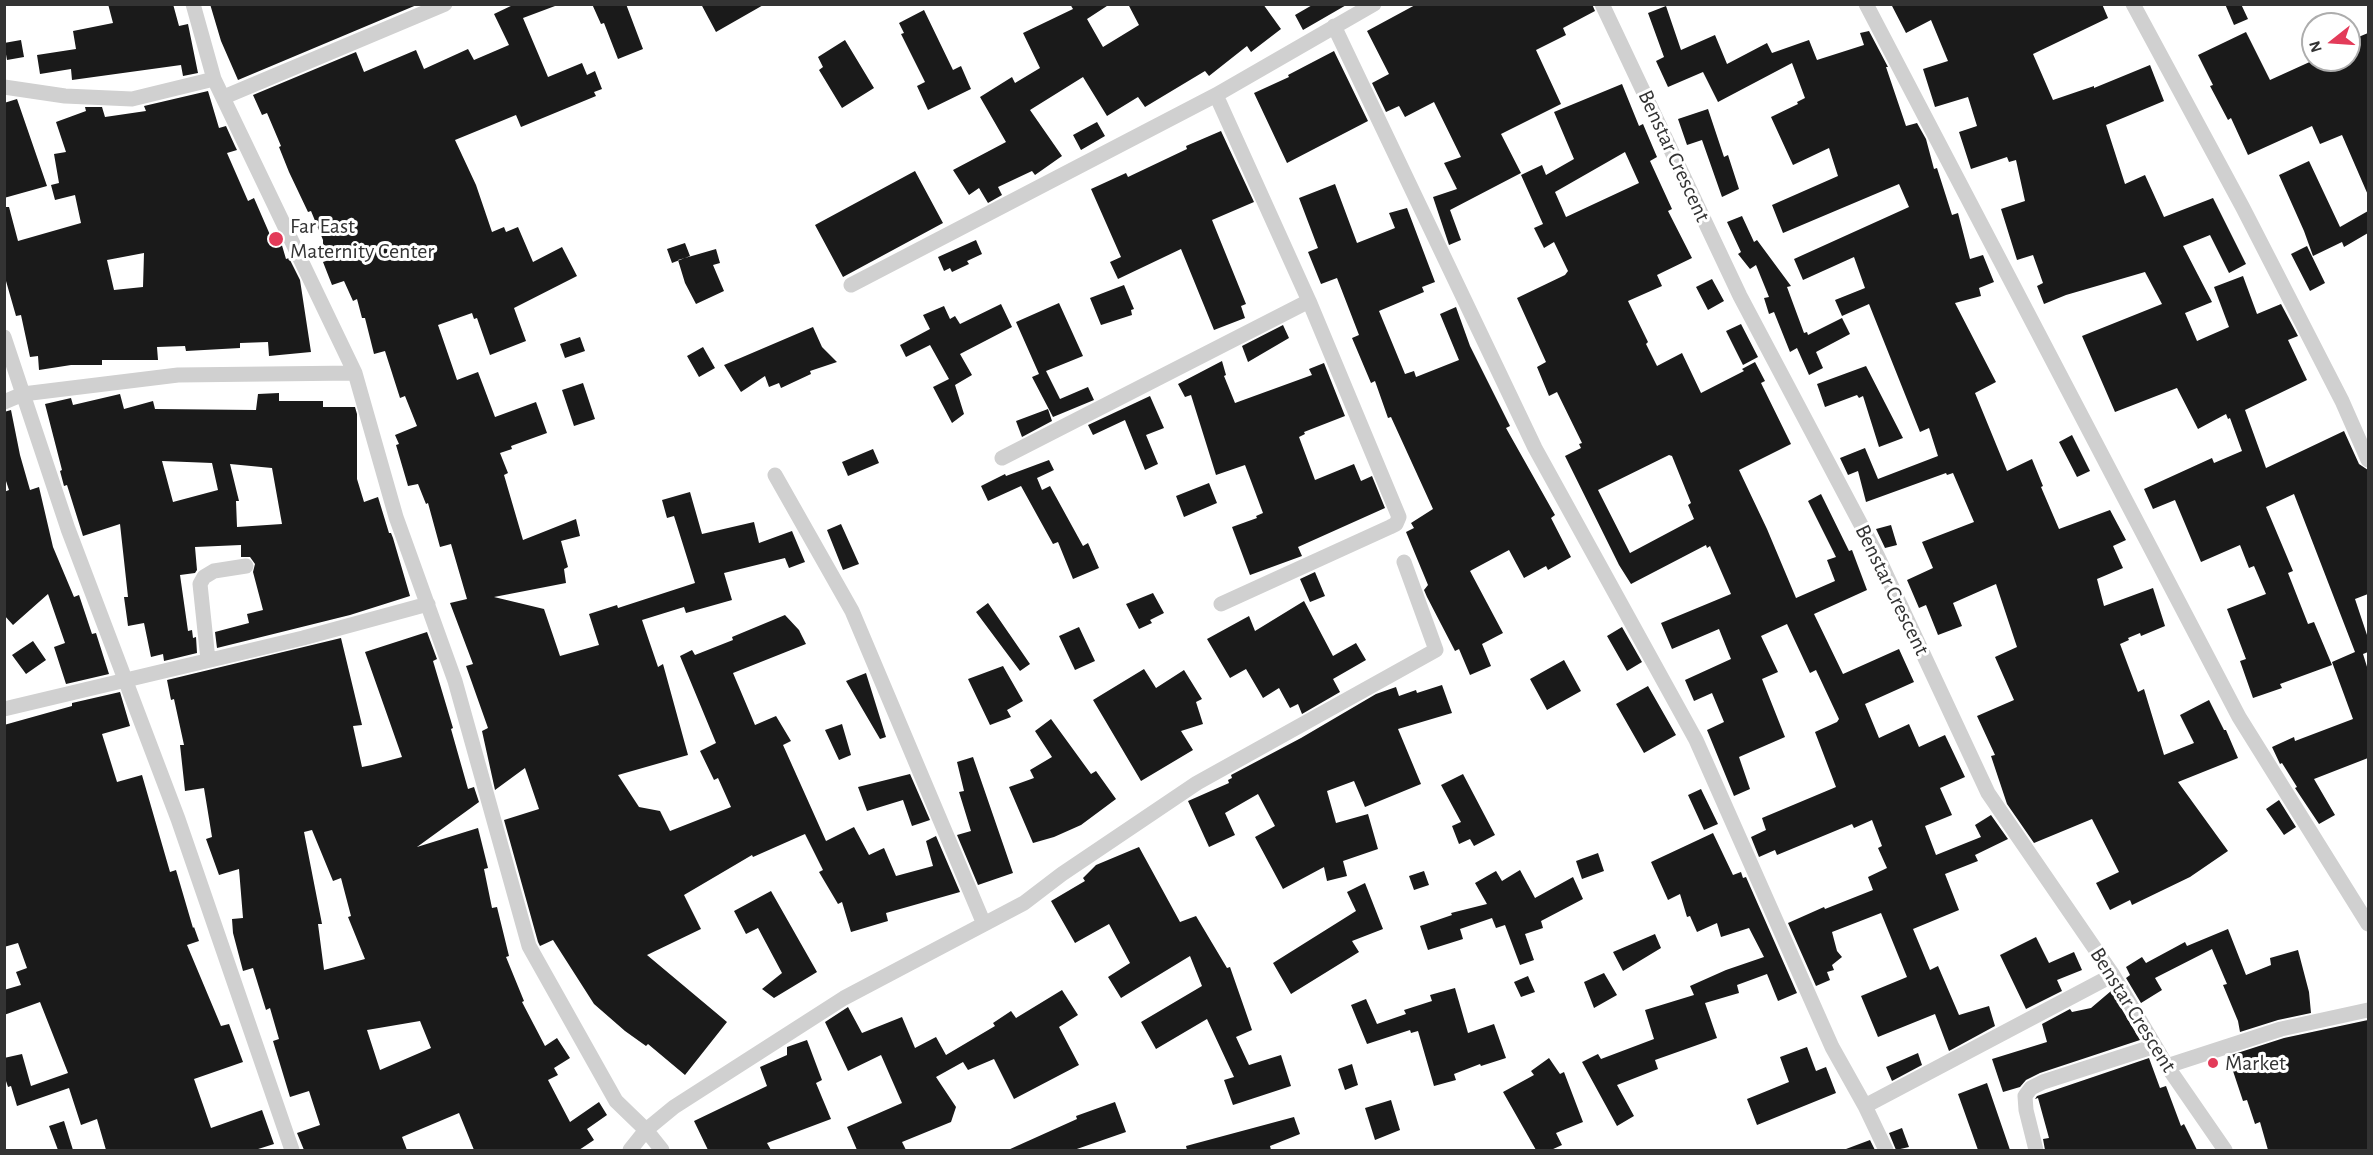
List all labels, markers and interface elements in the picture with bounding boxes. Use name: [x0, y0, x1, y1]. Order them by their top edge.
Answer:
north arrow: [2301, 12, 2361, 72]
text: N: [2306, 39, 2325, 54]
street label: Benstar Crescent: [1632, 86, 1716, 226]
place label: Far East Maternity Center: [290, 213, 434, 264]
marker: Far East Maternity Center: [267, 230, 285, 248]
street label: Benstar Crescent: [1849, 520, 1935, 660]
street label: Benstar Crescent: [2084, 943, 2182, 1077]
place label: Market: [2225, 1050, 2286, 1076]
marker: Market: [2206, 1056, 2220, 1070]

